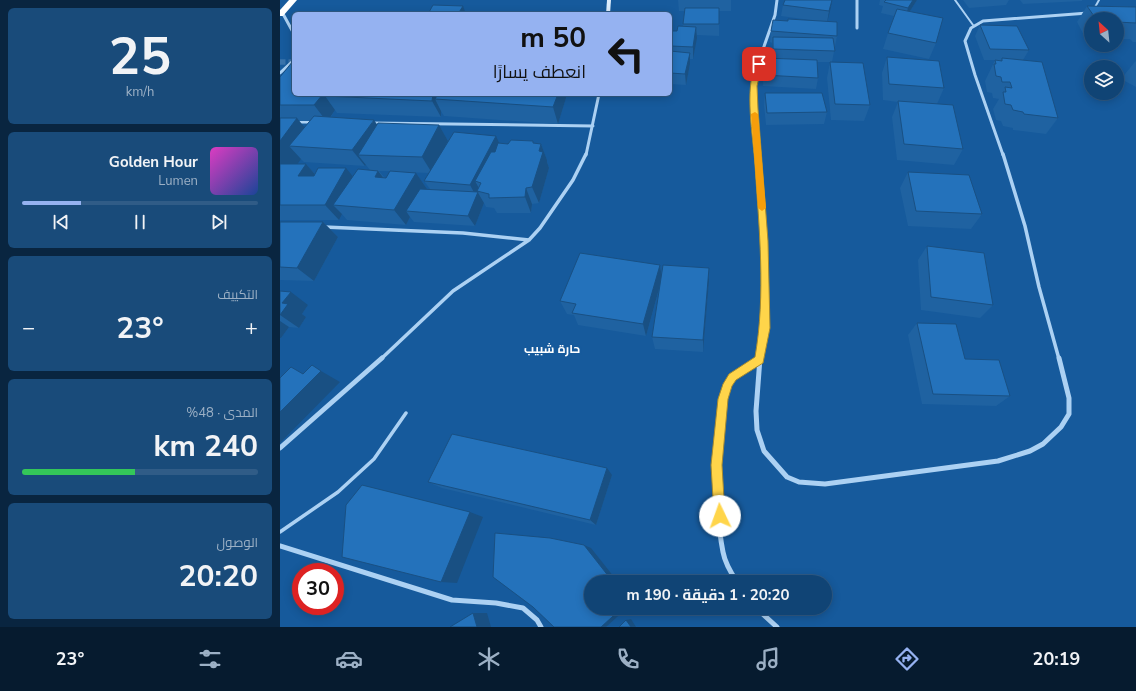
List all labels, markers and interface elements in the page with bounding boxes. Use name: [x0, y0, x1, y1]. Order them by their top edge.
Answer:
north arrow: [1084, 12, 1124, 52]
map controls: [1084, 12, 1124, 100]
text: 50 m: [520, 19, 586, 57]
text: 25: [109, 21, 171, 92]
icon: left: [600, 28, 652, 80]
pin: [742, 47, 776, 81]
icon: arrive: [748, 53, 770, 75]
text: انعطف يسارًا: [493, 60, 586, 84]
button: layers: [1084, 60, 1124, 100]
text: km/h: [126, 83, 154, 101]
text: Golden Hour: [109, 152, 198, 172]
text: Lumen: [158, 172, 198, 190]
icon: previous: [50, 211, 72, 233]
icon: pause: [129, 211, 151, 233]
icon: next: [208, 211, 230, 233]
text: التكييف: [217, 286, 258, 304]
text: 23°: [116, 308, 164, 349]
text: −: [22, 313, 35, 343]
text: +: [245, 313, 258, 343]
district label: حارة شبيب: [524, 341, 580, 357]
text: المدى · 48%: [186, 404, 258, 422]
text: 240 km: [154, 426, 258, 467]
position arrow: [699, 495, 741, 537]
text: الوصول: [217, 534, 258, 552]
text: 20:20: [179, 556, 258, 597]
speed limit sign: 30: [292, 563, 344, 615]
text: 20:20 · 1 دقيقة · 190 m: [626, 585, 790, 605]
icon: filters: [196, 645, 224, 673]
icon: car: [335, 645, 363, 673]
icon: climate: [475, 645, 503, 673]
icon: phone: [614, 645, 642, 673]
icon: music: [754, 645, 782, 673]
icon: directions: [893, 645, 921, 673]
text: 23°: [56, 647, 84, 671]
text: 20:19: [1033, 647, 1080, 671]

